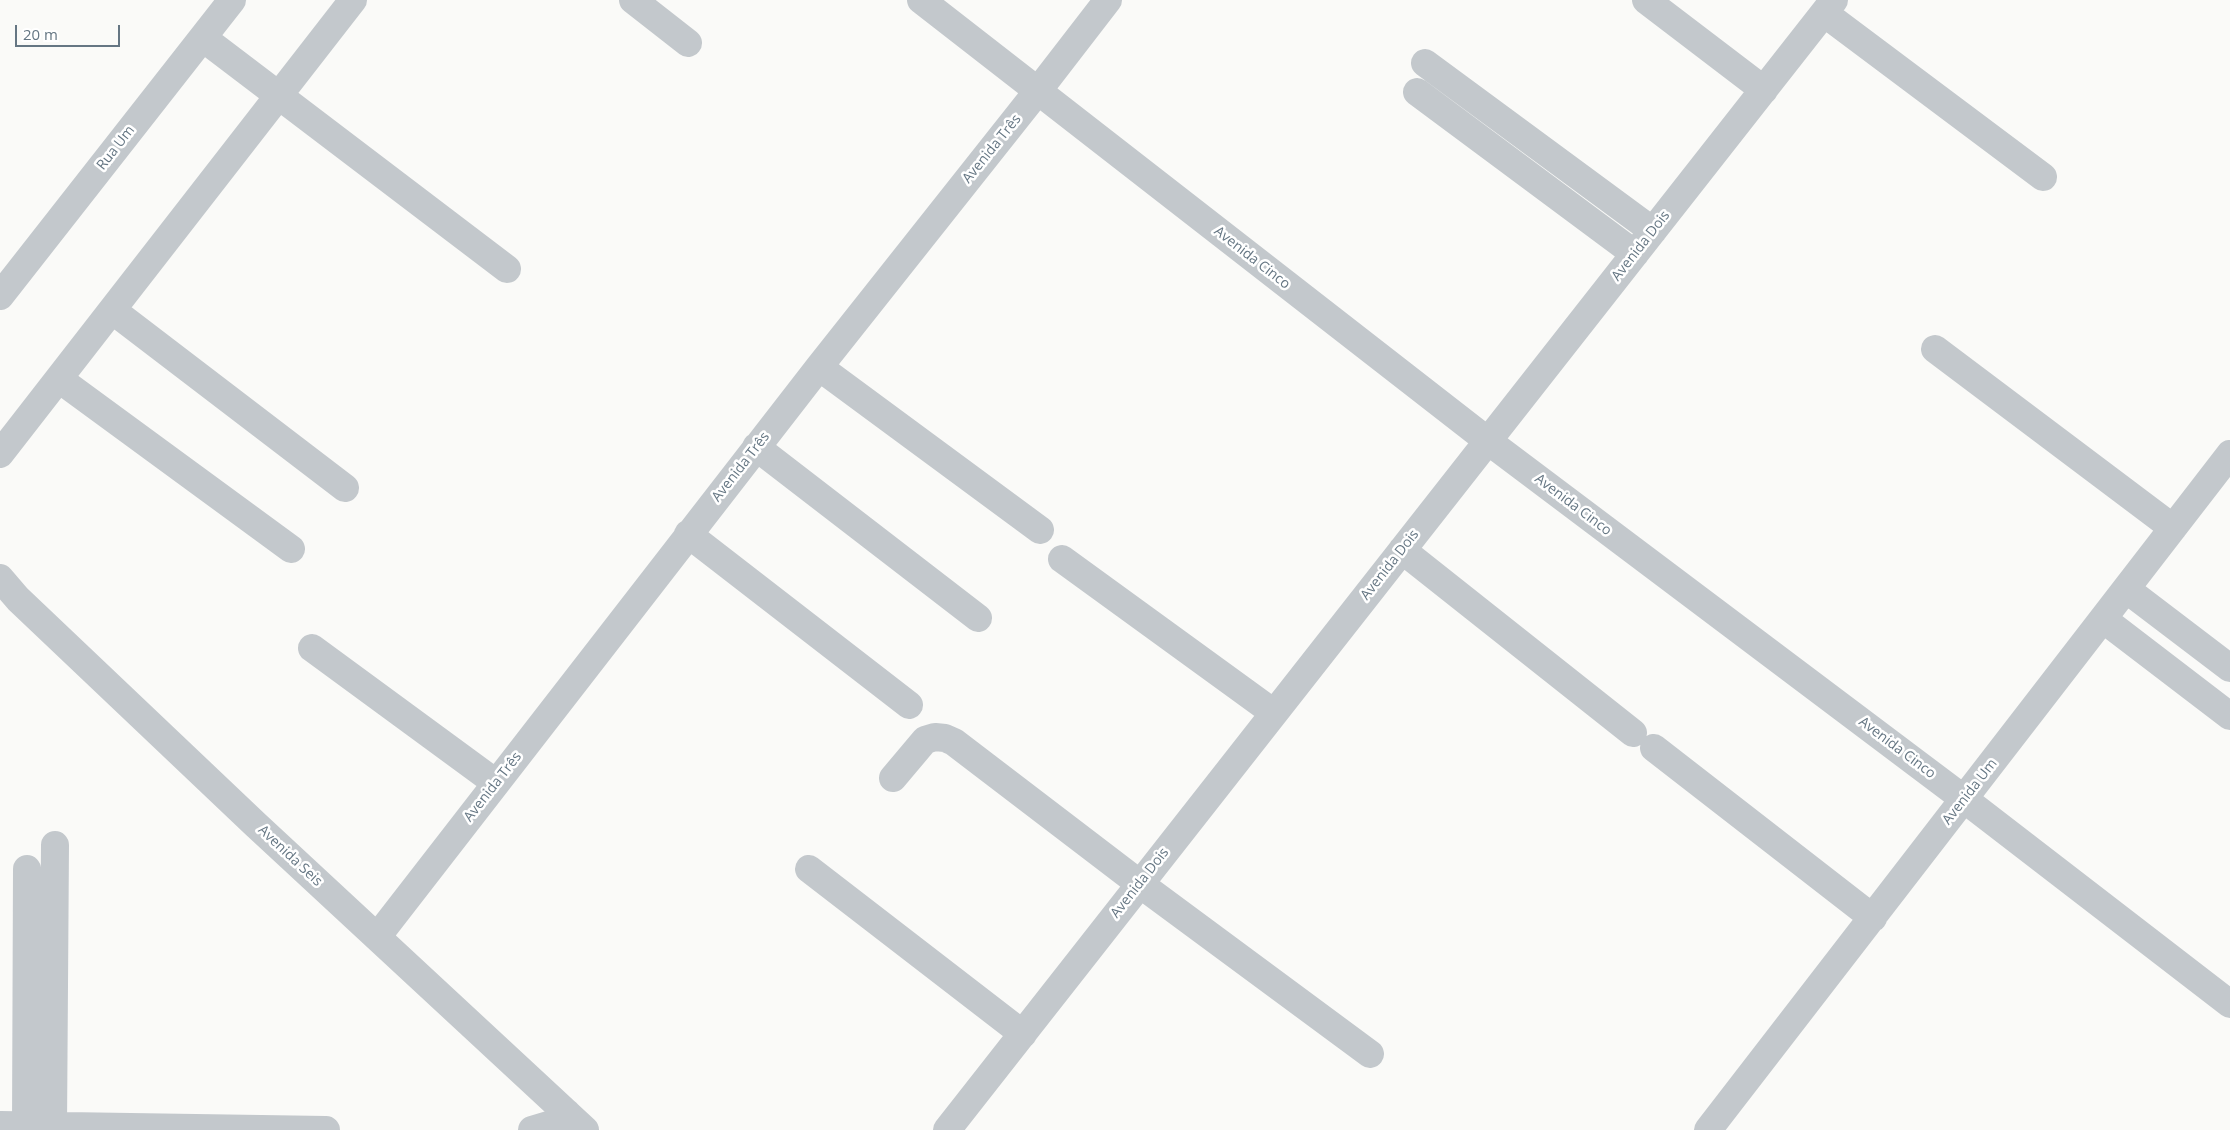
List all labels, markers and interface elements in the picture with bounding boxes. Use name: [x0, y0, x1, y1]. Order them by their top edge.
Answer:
scale bar: [18, 15, 122, 47]
text: 20 m: [23, 24, 58, 44]
street label: Avenida Três: [959, 111, 1025, 187]
street label: Rua Um: [93, 122, 139, 174]
street label: Avenida Dois: [1608, 207, 1674, 285]
street label: Avenida Cinco: [1211, 223, 1293, 293]
street label: Avenida Três: [709, 429, 773, 505]
street label: Avenida Cinco: [1531, 471, 1615, 539]
street label: Avenida Dois: [1357, 526, 1423, 604]
street label: Avenida Cinco: [1855, 714, 1939, 782]
street label: Avenida Três: [461, 749, 525, 825]
street label: Avenida Um: [1939, 756, 2001, 828]
street label: Avenida Seis: [254, 822, 326, 890]
street label: Avenida Dois: [1107, 844, 1173, 922]

